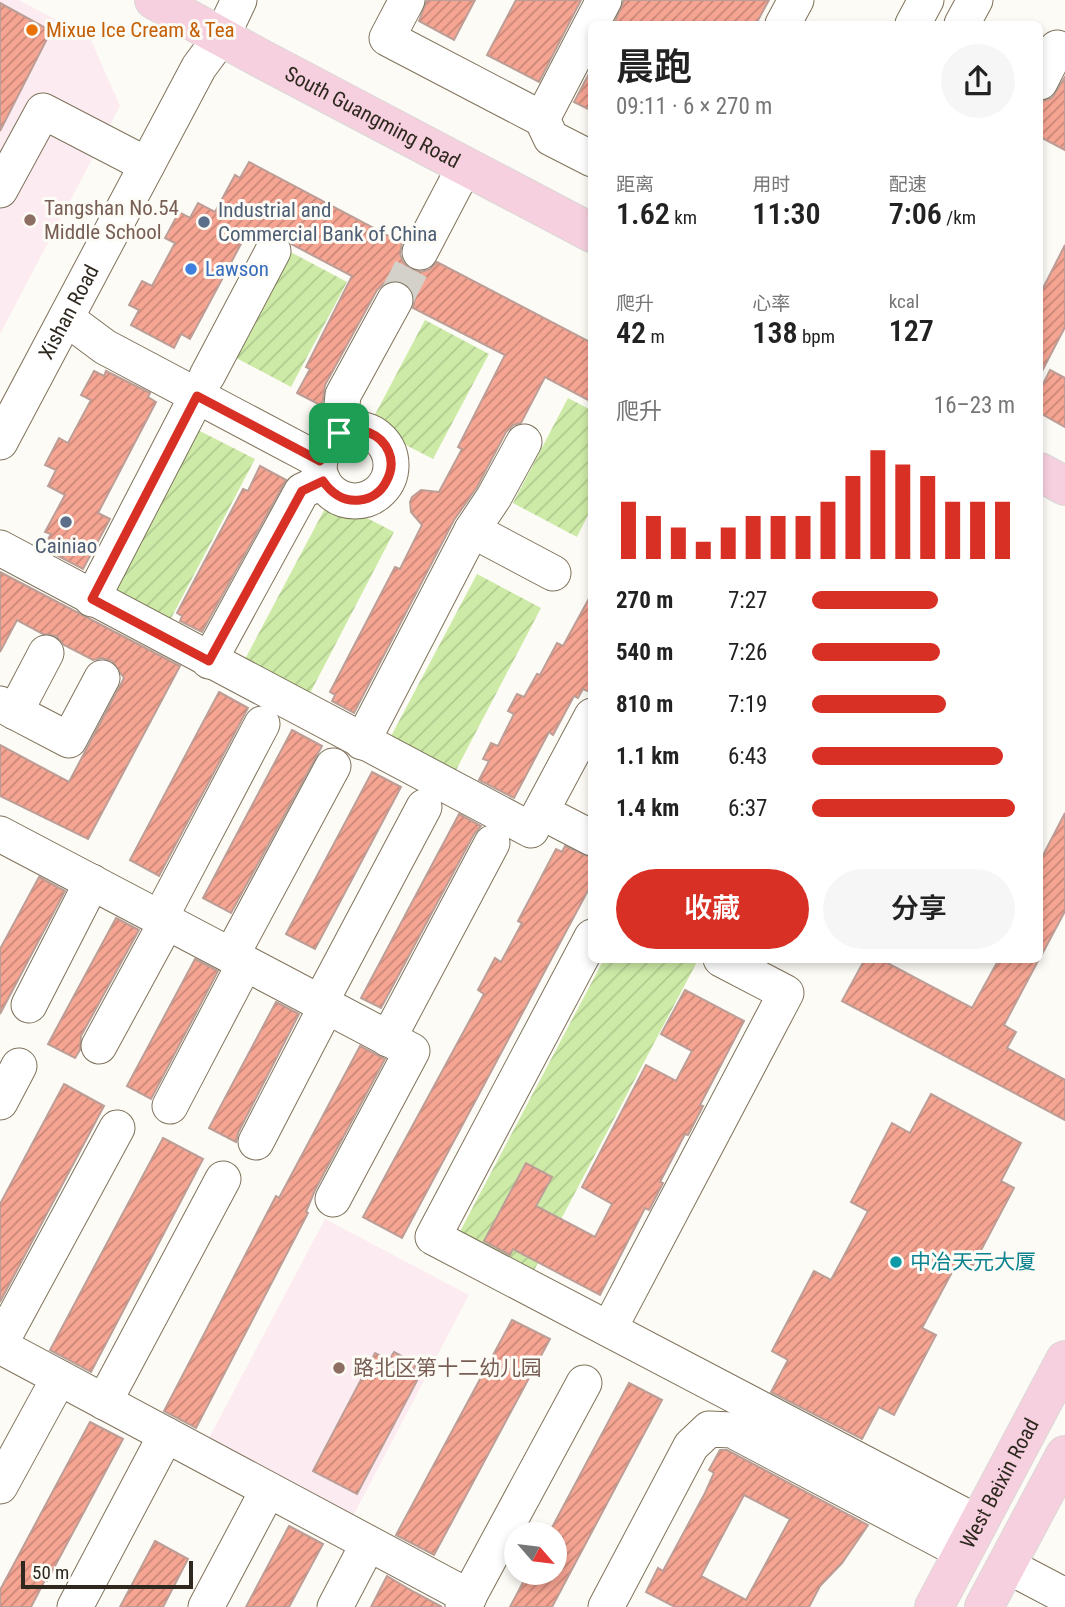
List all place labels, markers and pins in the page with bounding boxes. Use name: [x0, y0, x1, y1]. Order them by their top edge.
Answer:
place label: Mixue Ice Cream & Tea: [46, 18, 235, 42]
marker: Mixue Ice Cream & Tea: [24, 22, 40, 38]
place label: Tangshan No.54 Middle School: [44, 196, 179, 244]
place label: Industrial and Commercial Bank of China: [218, 198, 437, 246]
marker: Tangshan No.54 Middle School: [22, 212, 38, 228]
marker: Industrial and Commercial Bank of China: [196, 214, 212, 230]
place label: Lawson: [205, 257, 269, 281]
marker: Lawson: [183, 261, 199, 277]
pin: [309, 403, 369, 463]
marker: Cainiao: [58, 514, 74, 530]
place label: Cainiao: [35, 534, 97, 558]
place label: 中冶天元大厦: [910, 1250, 1036, 1274]
marker: 中冶天元大厦: [888, 1254, 904, 1270]
place label: 路北区第十二幼儿园: [353, 1356, 542, 1380]
marker: 路北区第十二幼儿园: [331, 1360, 347, 1376]

